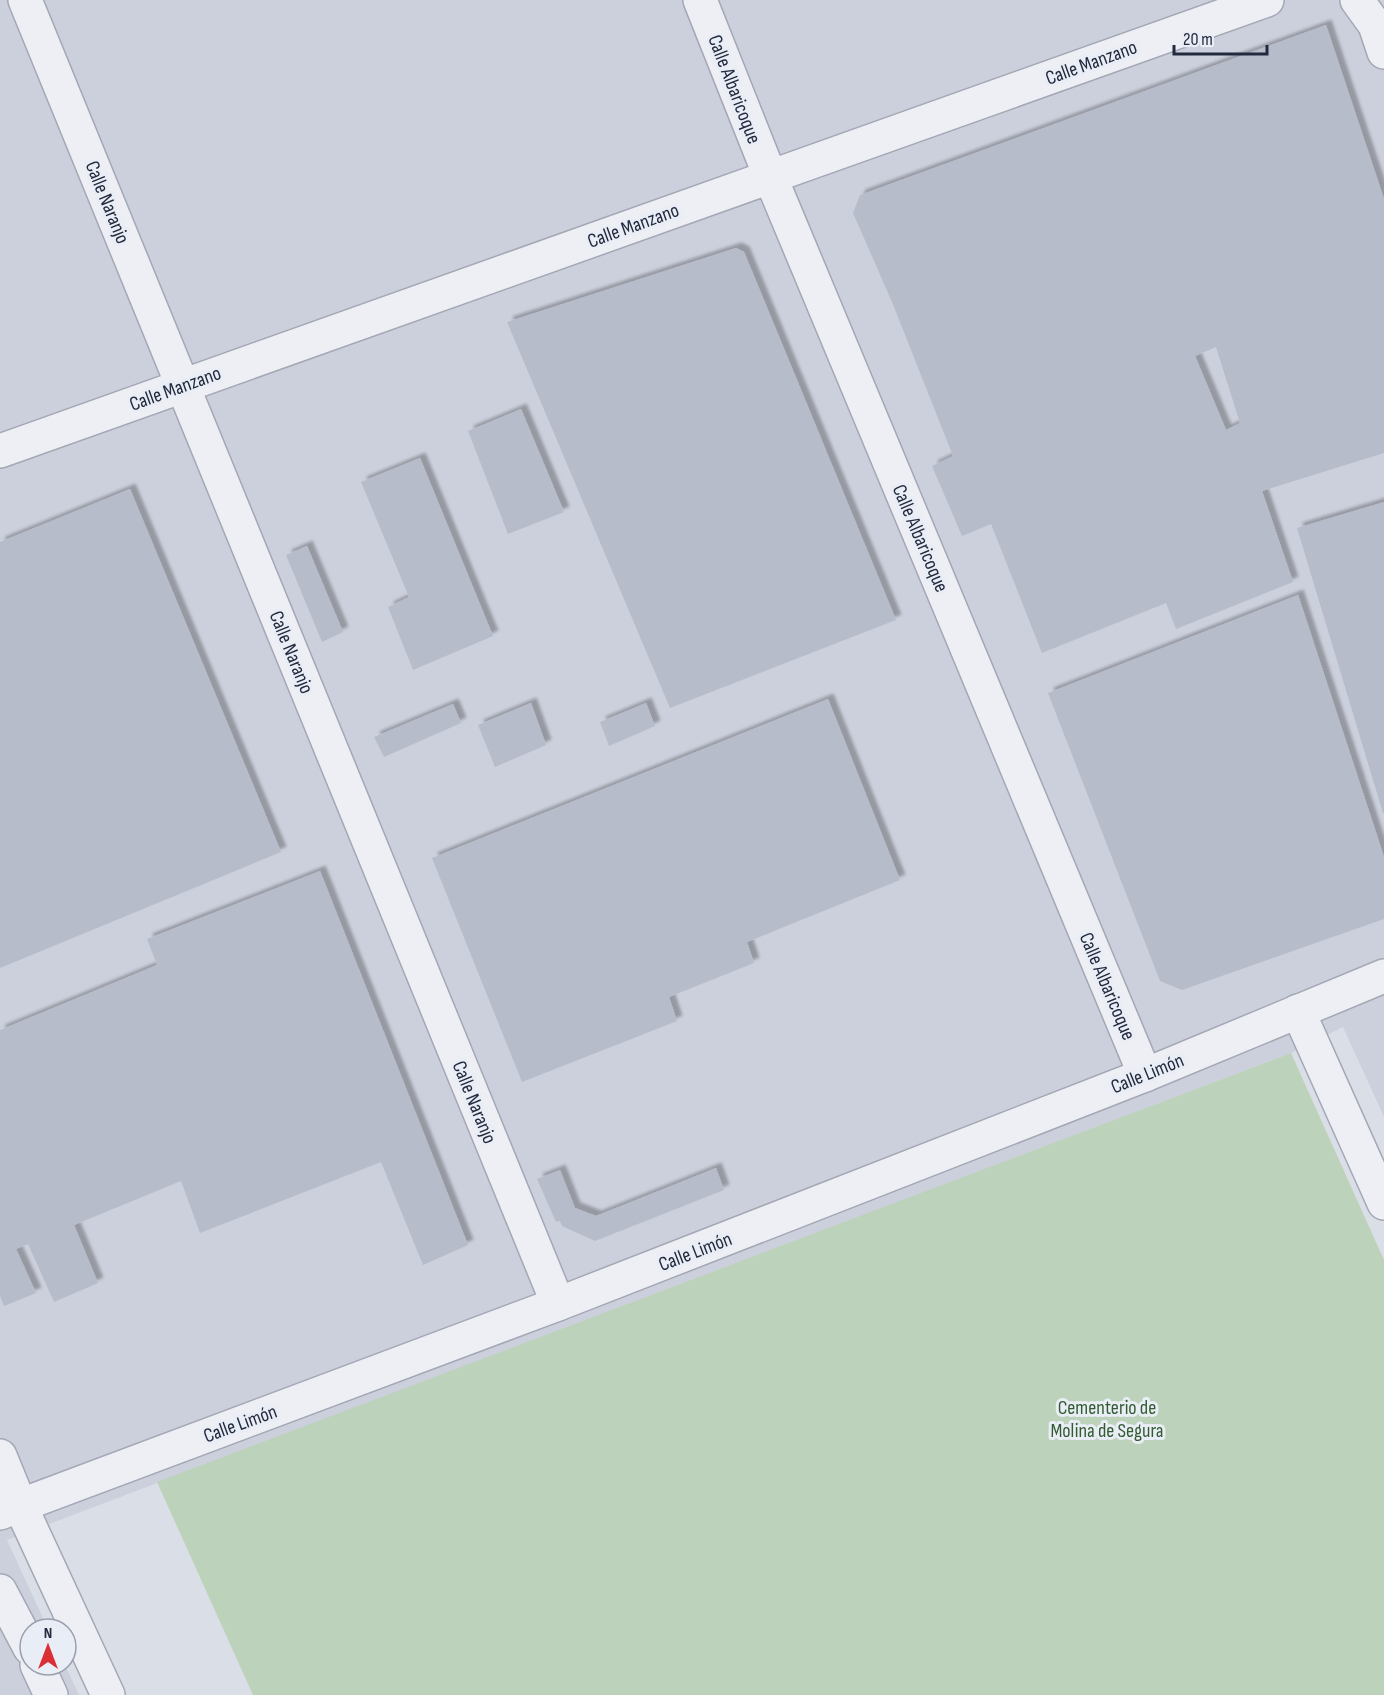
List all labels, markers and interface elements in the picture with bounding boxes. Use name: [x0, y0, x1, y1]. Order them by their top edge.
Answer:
scale bar: [1174, 18, 1267, 56]
text: 20 m: [1183, 29, 1213, 50]
street label: Calle Albaricoque: [702, 32, 766, 147]
street label: Calle Manzano: [1042, 35, 1140, 91]
street label: Calle Naranjo: [80, 157, 135, 247]
street label: Calle Manzano: [584, 198, 682, 254]
street label: Calle Manzano: [126, 361, 224, 417]
street label: Calle Albaricoque: [887, 481, 954, 596]
street label: Calle Naranjo: [264, 607, 319, 697]
street label: Calle Albaricoque: [1074, 929, 1141, 1044]
street label: Calle Limón: [1107, 1048, 1187, 1099]
street label: Calle Naranjo: [447, 1057, 502, 1147]
street label: Calle Limón: [655, 1227, 735, 1277]
park label: Cementerio de Molina de Segura: [1050, 1396, 1164, 1443]
street label: Calle Limón: [200, 1400, 280, 1448]
north arrow: [18, 1617, 78, 1677]
text: N: [44, 1624, 52, 1643]

